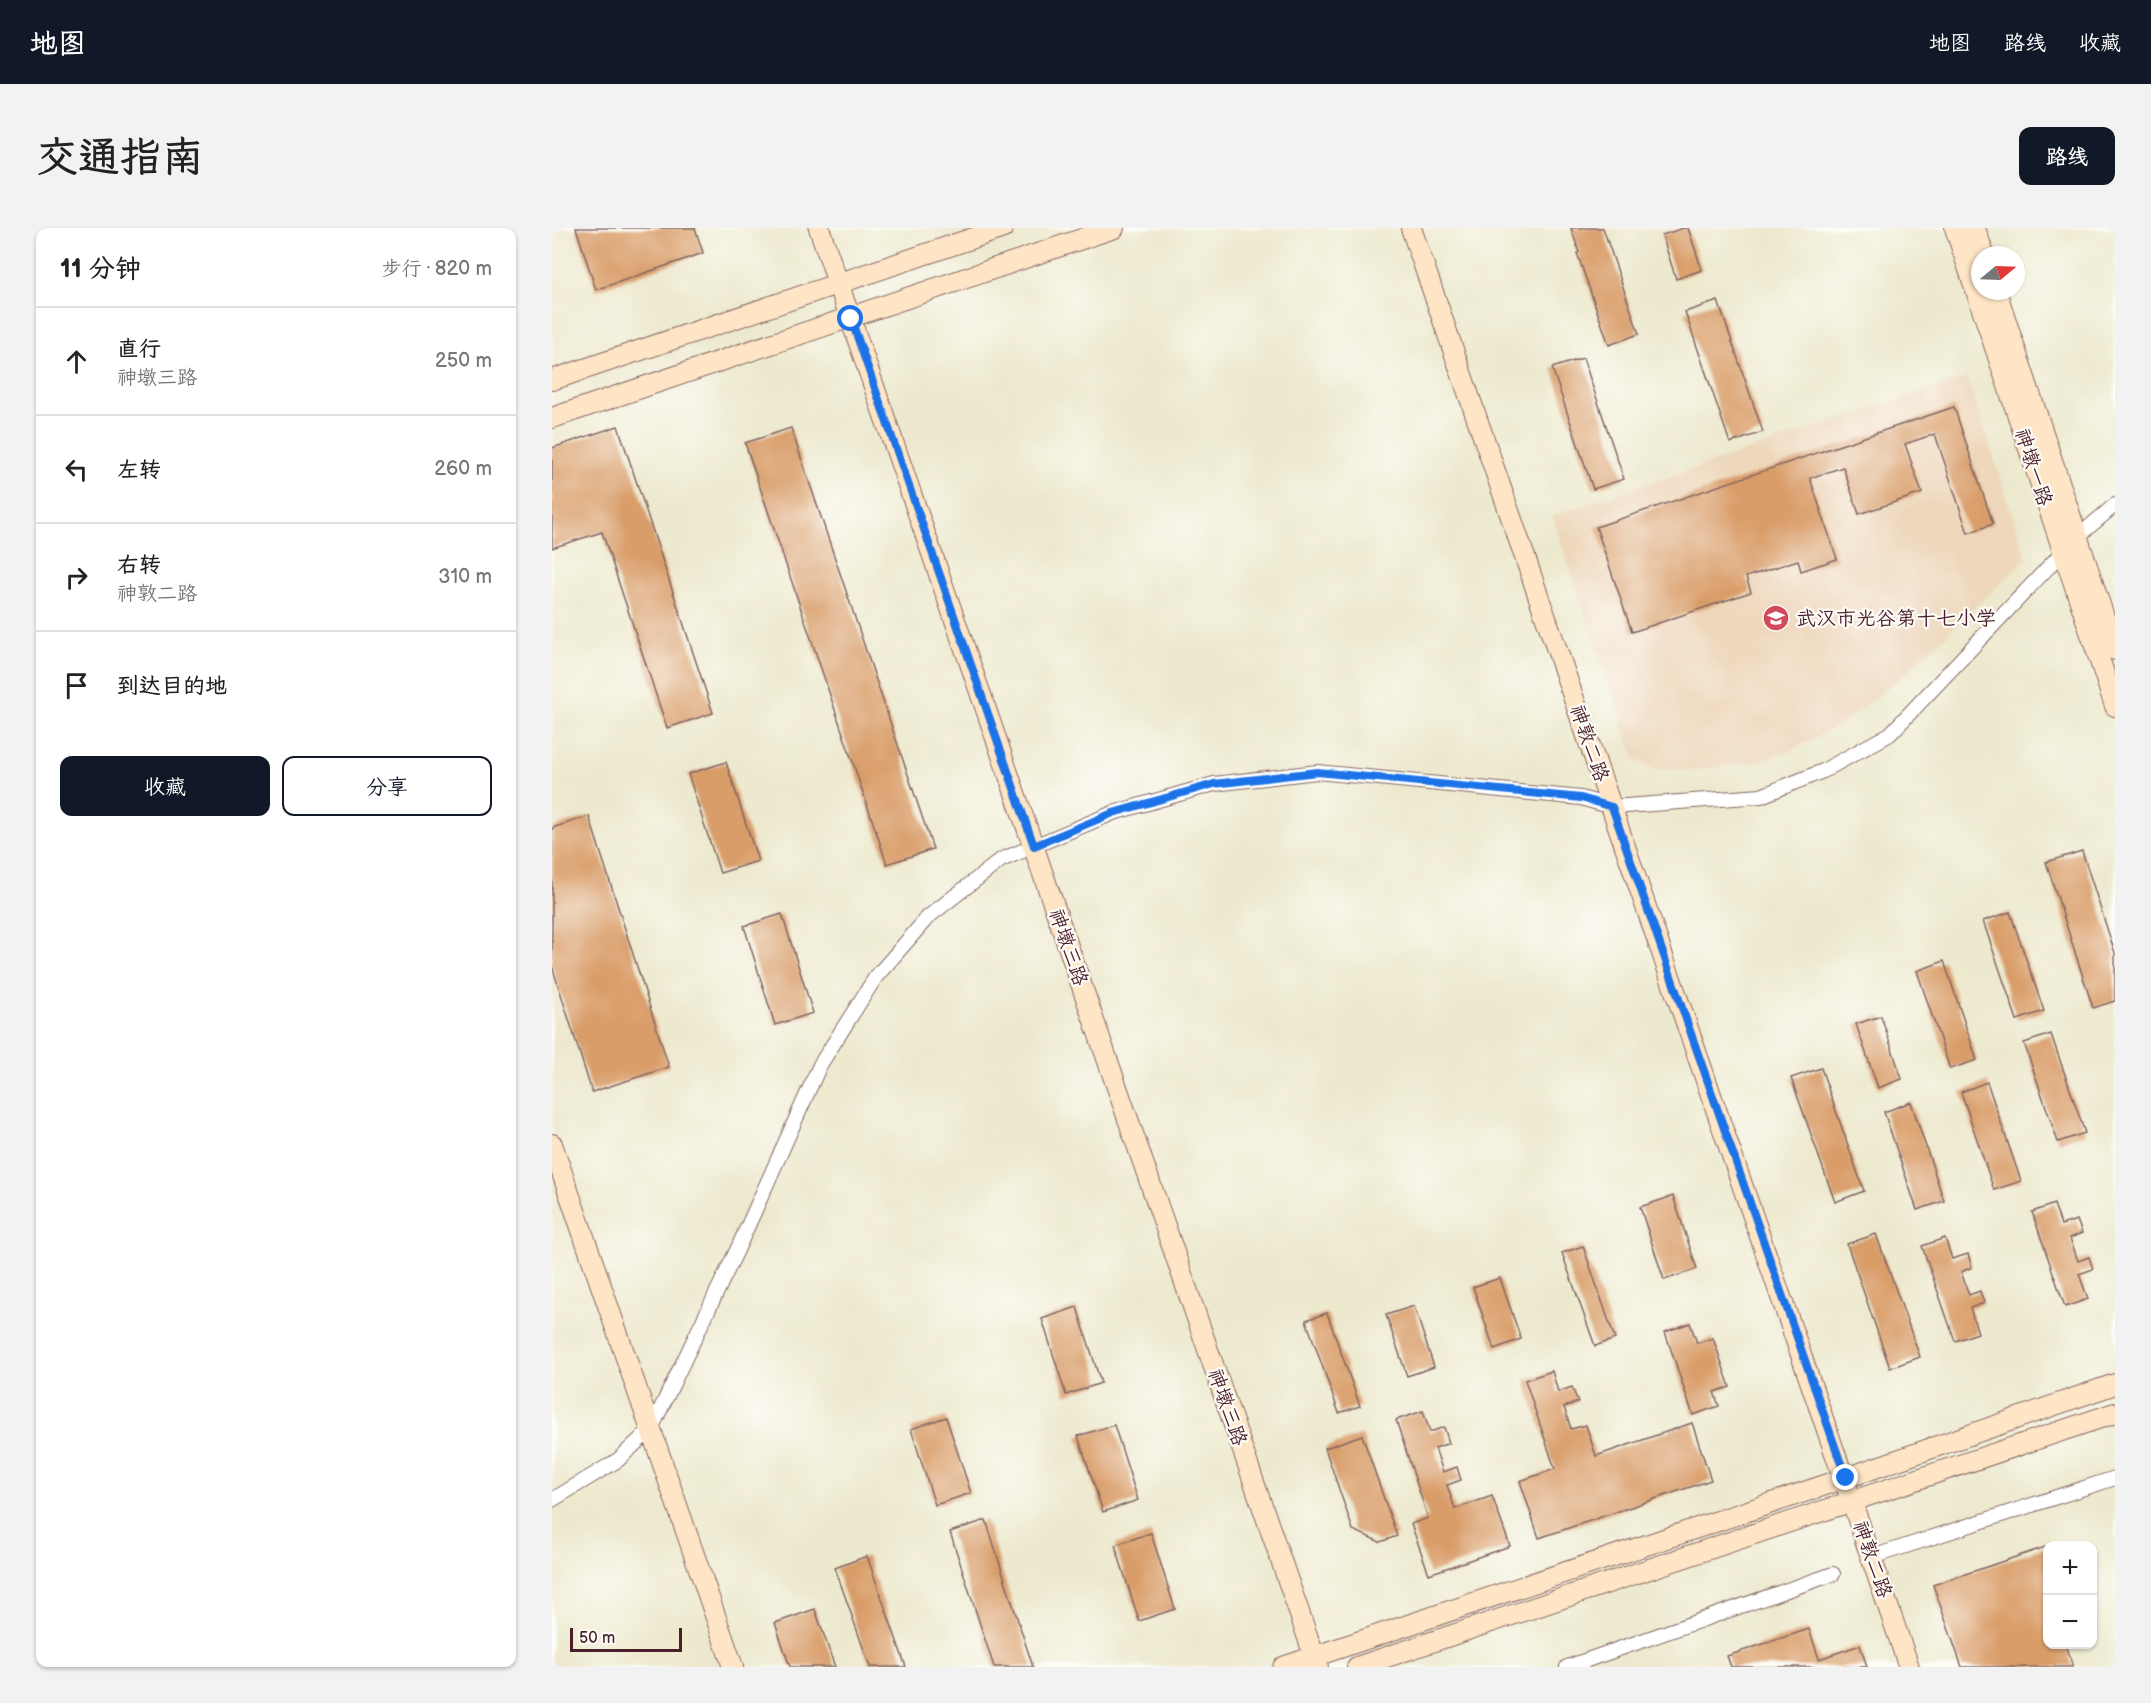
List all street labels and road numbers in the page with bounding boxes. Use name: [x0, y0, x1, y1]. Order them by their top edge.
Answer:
street label: 神墩一路: [2009, 426, 2057, 510]
street label: 神敦二路: [1565, 702, 1614, 786]
street label: 神墩三路: [1044, 906, 1093, 990]
street label: 神墩三路: [1203, 1366, 1252, 1450]
street label: 神敦二路: [1848, 1518, 1897, 1602]

